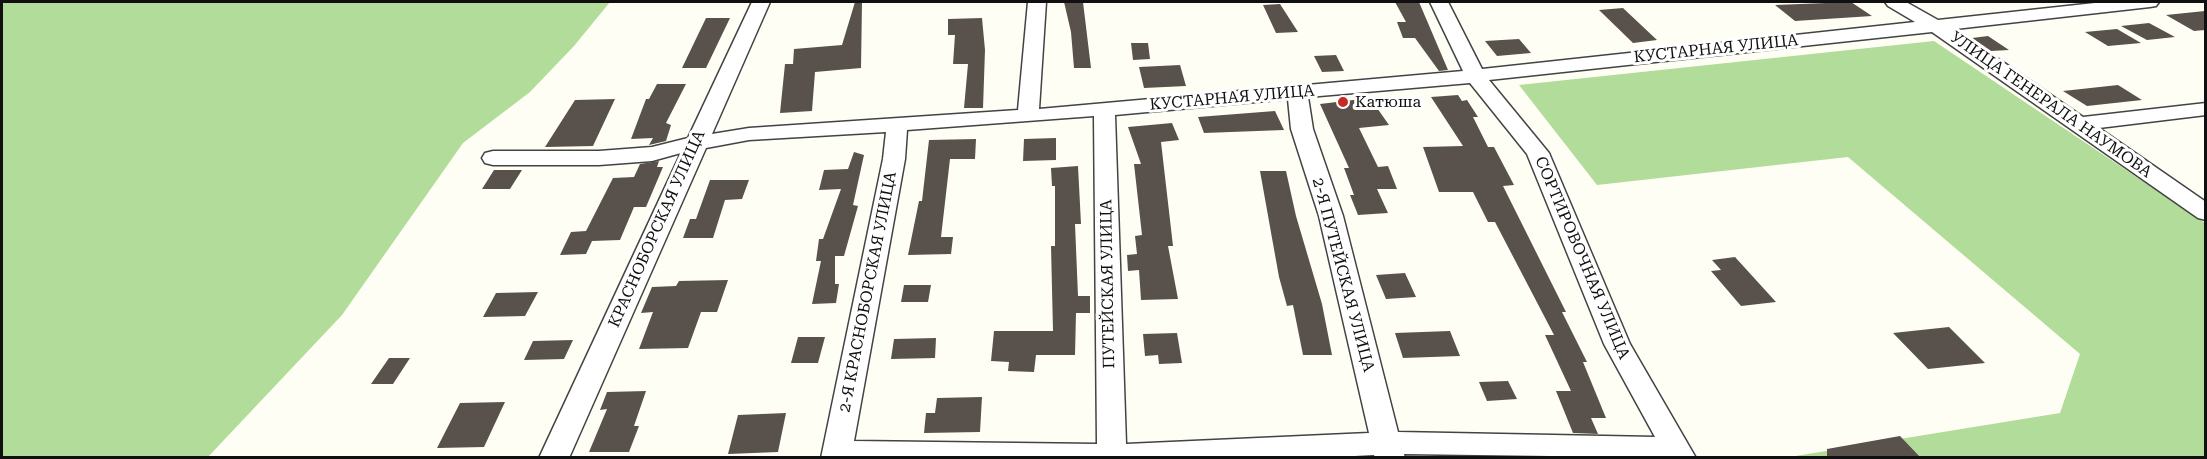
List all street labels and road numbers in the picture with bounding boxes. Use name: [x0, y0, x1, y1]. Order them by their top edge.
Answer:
street label: УЛИЦА ГЕНЕРАЛА НАУМОВА: [1947, 28, 2155, 182]
street label: КУСТАРНАЯ УЛИЦА: [1633, 31, 1799, 67]
street label: КУСТАРНАЯ УЛИЦА: [1149, 81, 1315, 115]
street label: КРАСНОБОРСКАЯ УЛИЦА: [605, 127, 709, 331]
street label: СОРТИРОВОЧНАЯ УЛИЦА: [1531, 154, 1633, 362]
street label: 2-Я КРАСНОБОРСКАЯ УЛИЦА: [835, 170, 901, 414]
street label: 2-Я ПУТЕЙСКАЯ УЛИЦА: [1308, 176, 1378, 374]
street label: ПУТЕЙСКАЯ УЛИЦА: [1097, 199, 1119, 369]

